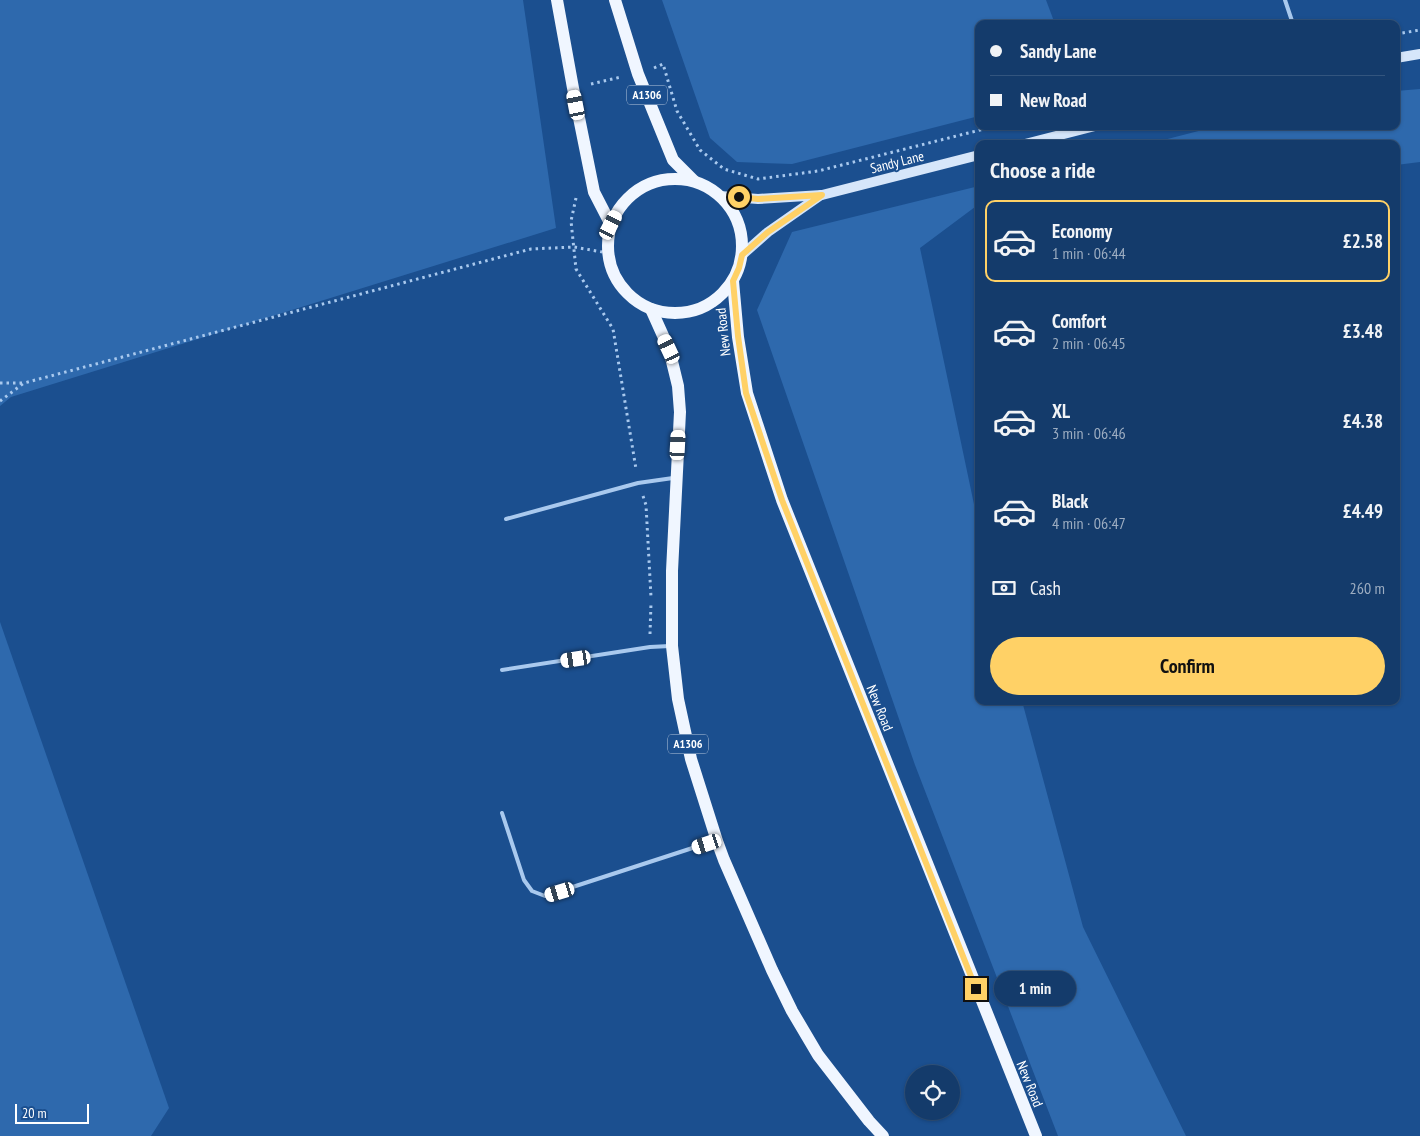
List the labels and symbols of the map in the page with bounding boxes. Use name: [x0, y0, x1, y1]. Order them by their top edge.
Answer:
road number: A1306: [627, 86, 667, 104]
car: [565, 89, 586, 121]
street label: Sandy Lane: [868, 147, 926, 177]
route start: [728, 186, 750, 208]
car: [597, 208, 624, 242]
street label: New Road: [712, 307, 734, 357]
car: [655, 332, 682, 366]
car: [669, 430, 686, 460]
car: [560, 649, 591, 669]
street label: New Road: [863, 682, 897, 734]
road number: A1306: [668, 734, 708, 754]
car: [690, 832, 723, 856]
car: [543, 880, 576, 904]
callout: 1 min: [994, 972, 1076, 1006]
route end: [965, 978, 987, 1000]
street label: New Road: [1013, 1058, 1047, 1110]
scale bar: [15, 1101, 89, 1124]

